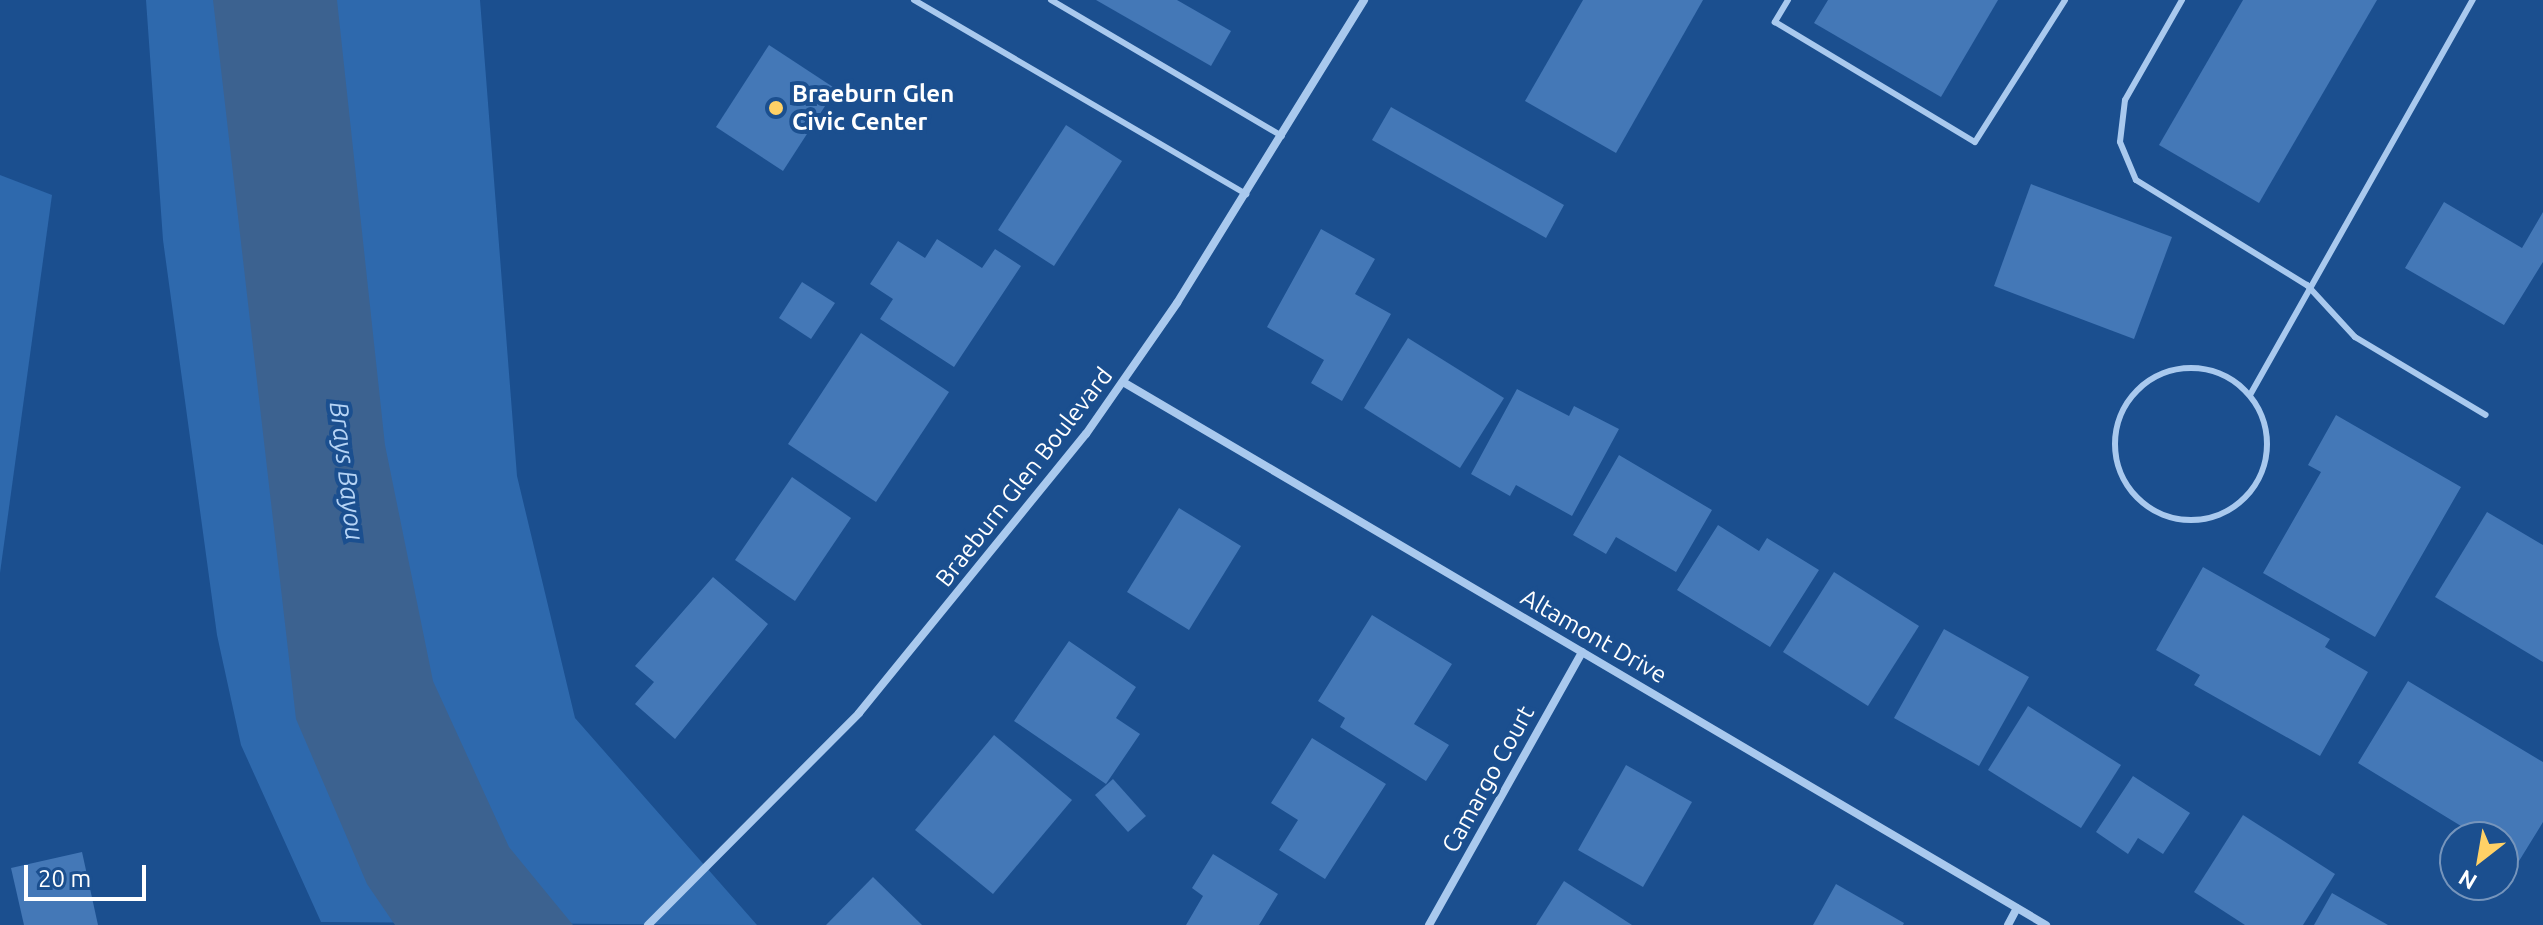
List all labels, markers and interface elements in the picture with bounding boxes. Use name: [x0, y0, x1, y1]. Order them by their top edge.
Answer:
place label: Braeburn Glen Civic Center: [792, 80, 954, 136]
marker: Braeburn Glen Civic Center: [767, 99, 785, 117]
street label: Braeburn Glen Boulevard: [929, 362, 1119, 592]
water label: Brays Bayou: [323, 400, 371, 542]
street label: Altamont Drive: [1516, 583, 1672, 689]
street label: Camargo Court: [1436, 701, 1540, 857]
north arrow: [2439, 821, 2519, 901]
scale bar: [28, 849, 150, 899]
text: 20 m: [38, 865, 91, 892]
text: N: [2454, 865, 2481, 895]

